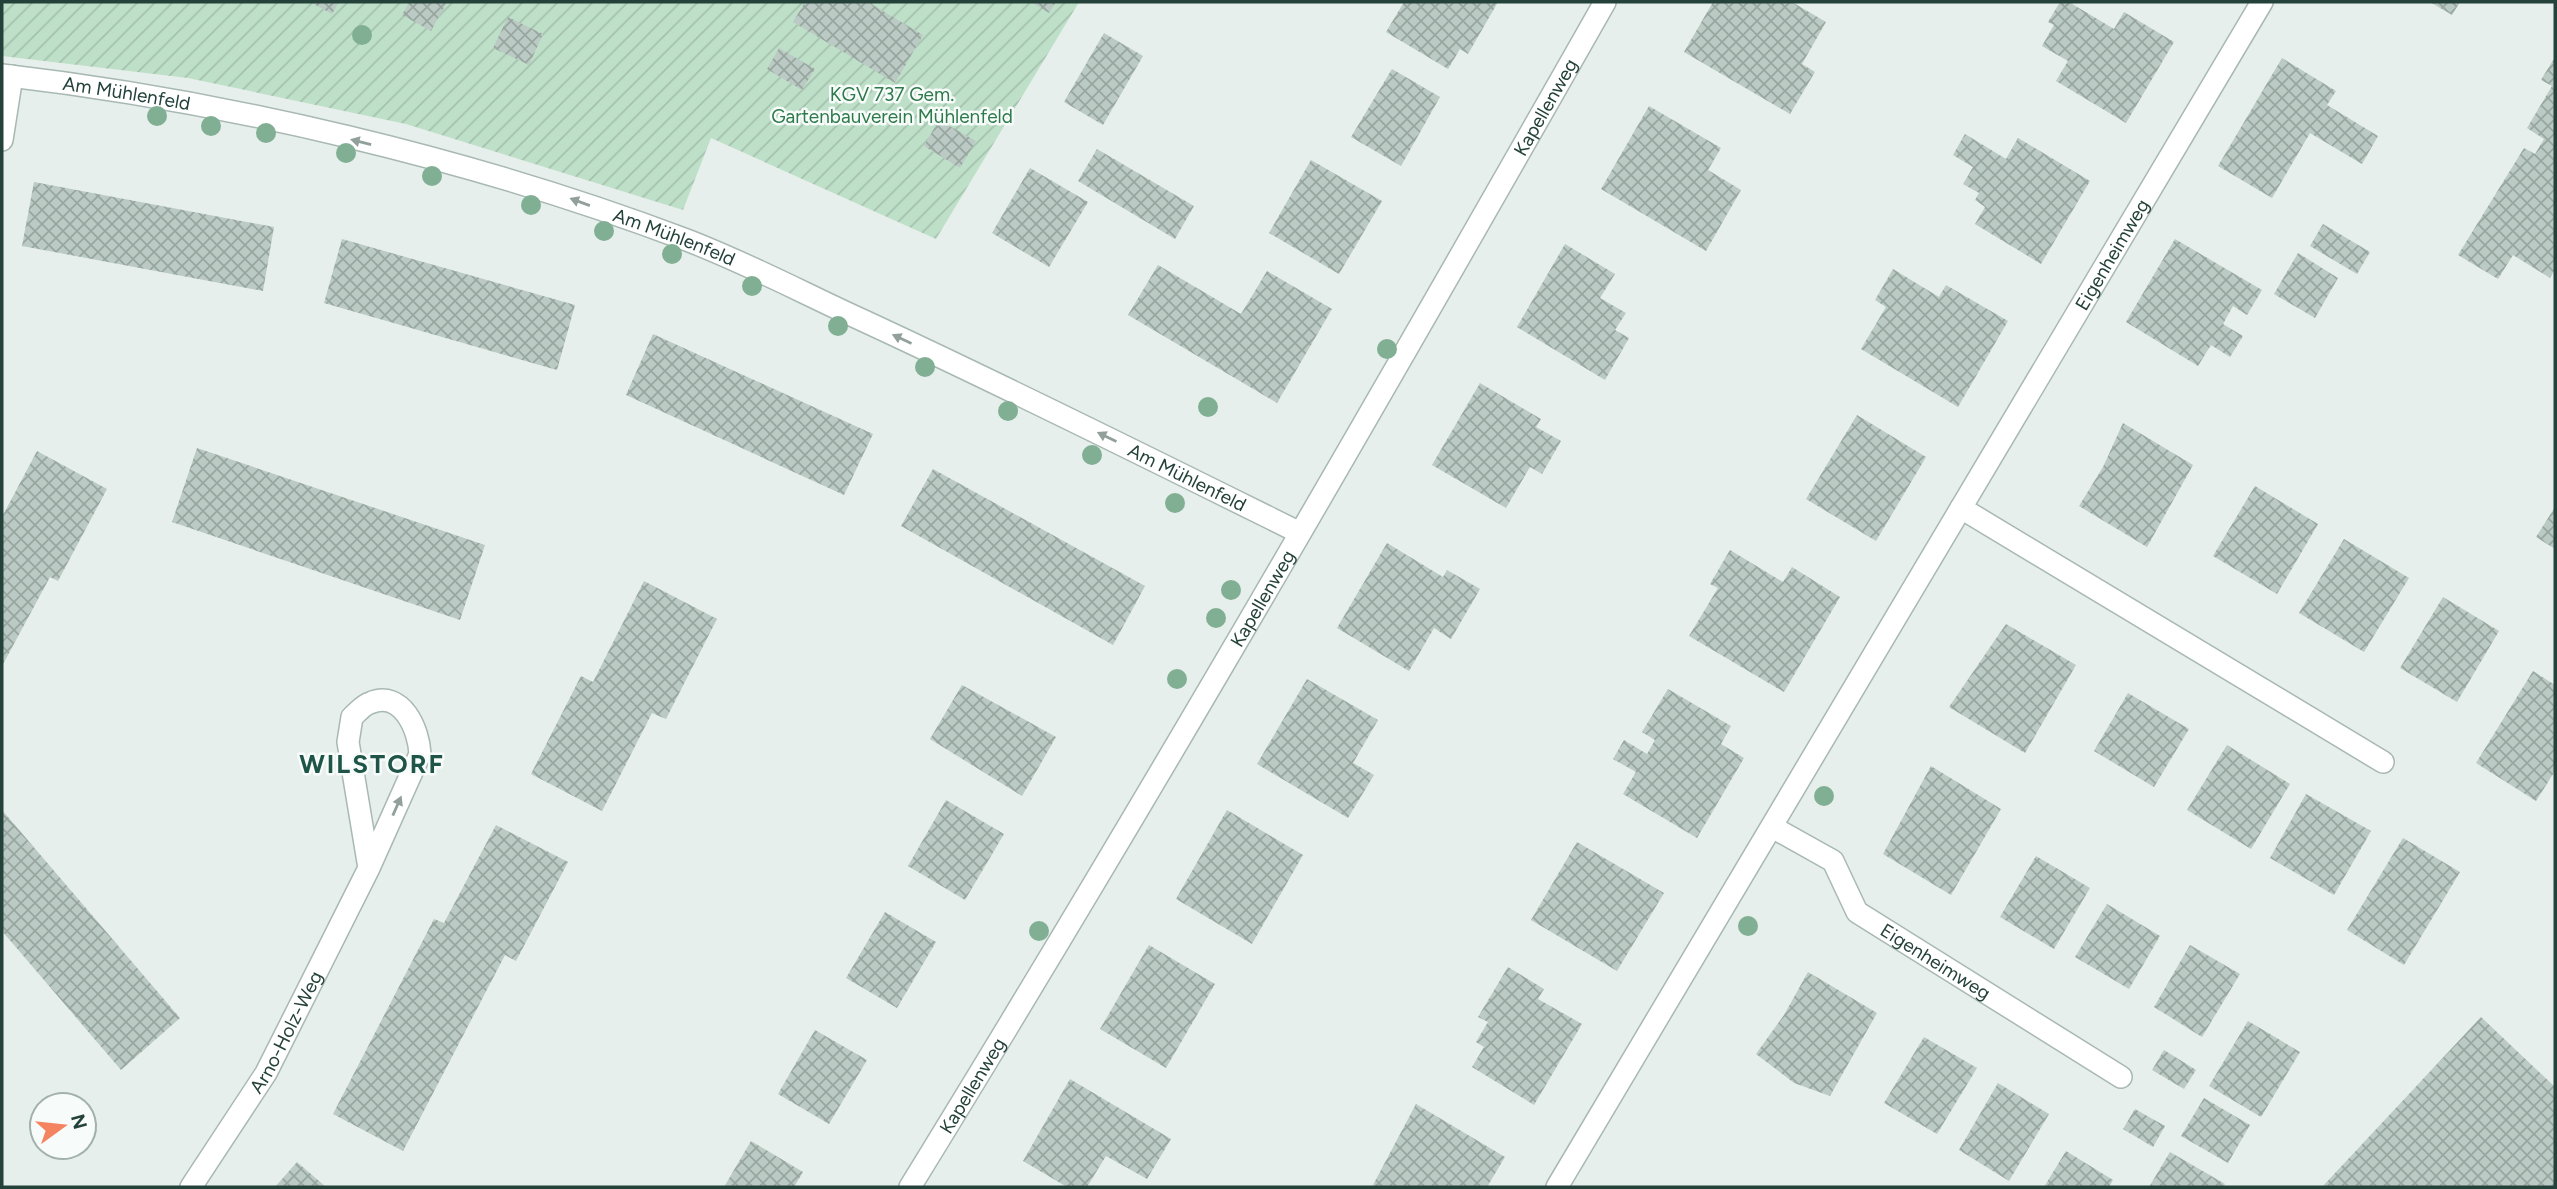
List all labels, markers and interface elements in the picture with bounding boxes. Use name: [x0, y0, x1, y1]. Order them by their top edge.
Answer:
street label: Kapellenweg: [1509, 55, 1582, 160]
street label: Am Mühlenfeld: [61, 72, 192, 115]
park label: KGV 737 Gem. Gartenbauverein Mühlenfeld: [771, 83, 1013, 128]
one-way arrow: [350, 136, 372, 147]
street label: Eigenheimweg: [2070, 195, 2154, 315]
one-way arrow: [570, 196, 591, 207]
street label: Am Mühlenfeld: [610, 203, 739, 271]
one-way arrow: [892, 333, 913, 344]
one-way arrow: [1097, 432, 1117, 443]
street label: Am Mühlenfeld: [1124, 439, 1250, 517]
street label: Kapellenweg: [1225, 546, 1300, 651]
district label: WILSTORF: [299, 748, 445, 780]
one-way arrow: [391, 796, 403, 816]
street label: Eigenheimweg: [1876, 919, 1995, 1005]
street label: Arno-Holz-Weg: [245, 967, 327, 1098]
street label: Kapellenweg: [935, 1034, 1010, 1138]
north arrow: [28, 1091, 98, 1161]
text: N: [66, 1112, 92, 1132]

